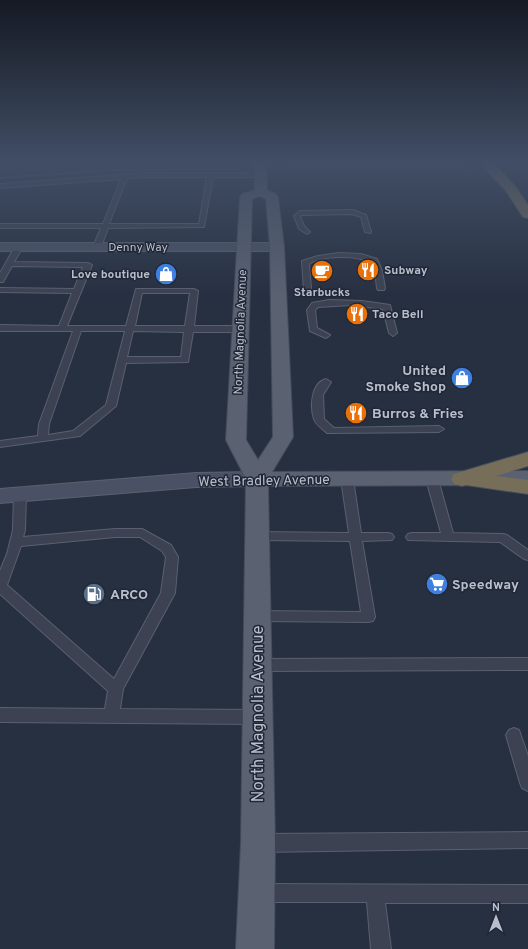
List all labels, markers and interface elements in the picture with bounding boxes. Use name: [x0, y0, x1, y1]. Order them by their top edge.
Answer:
street label: Denny Way: [108, 240, 168, 256]
restaurant icon: Subway: [355, 257, 381, 283]
cafe icon: Starbucks: [309, 258, 335, 284]
shop icon: Love boutique: [153, 261, 179, 287]
place label: Subway: [384, 263, 428, 279]
place label: Love boutique: [71, 267, 150, 283]
street label: North Magnolia Avenue: [231, 269, 251, 395]
place label: Starbucks: [294, 285, 350, 301]
restaurant icon: Taco Bell: [344, 301, 370, 327]
place label: Taco Bell: [372, 307, 423, 323]
place label: United Smoke Shop: [366, 363, 446, 396]
shop icon: United Smoke Shop: [449, 365, 475, 391]
restaurant icon: Burros & Fries: [343, 400, 369, 426]
place label: Burros & Fries: [372, 406, 464, 423]
street label: West Bradley Avenue: [198, 472, 330, 491]
supermarket icon: Speedway: [424, 571, 450, 597]
place label: Speedway: [452, 577, 519, 594]
fuel station icon: ARCO: [81, 581, 107, 607]
place label: ARCO: [110, 587, 148, 604]
street label: North Magnolia Avenue: [248, 625, 270, 803]
north arrow: [476, 897, 516, 937]
text: N: [492, 901, 500, 915]

